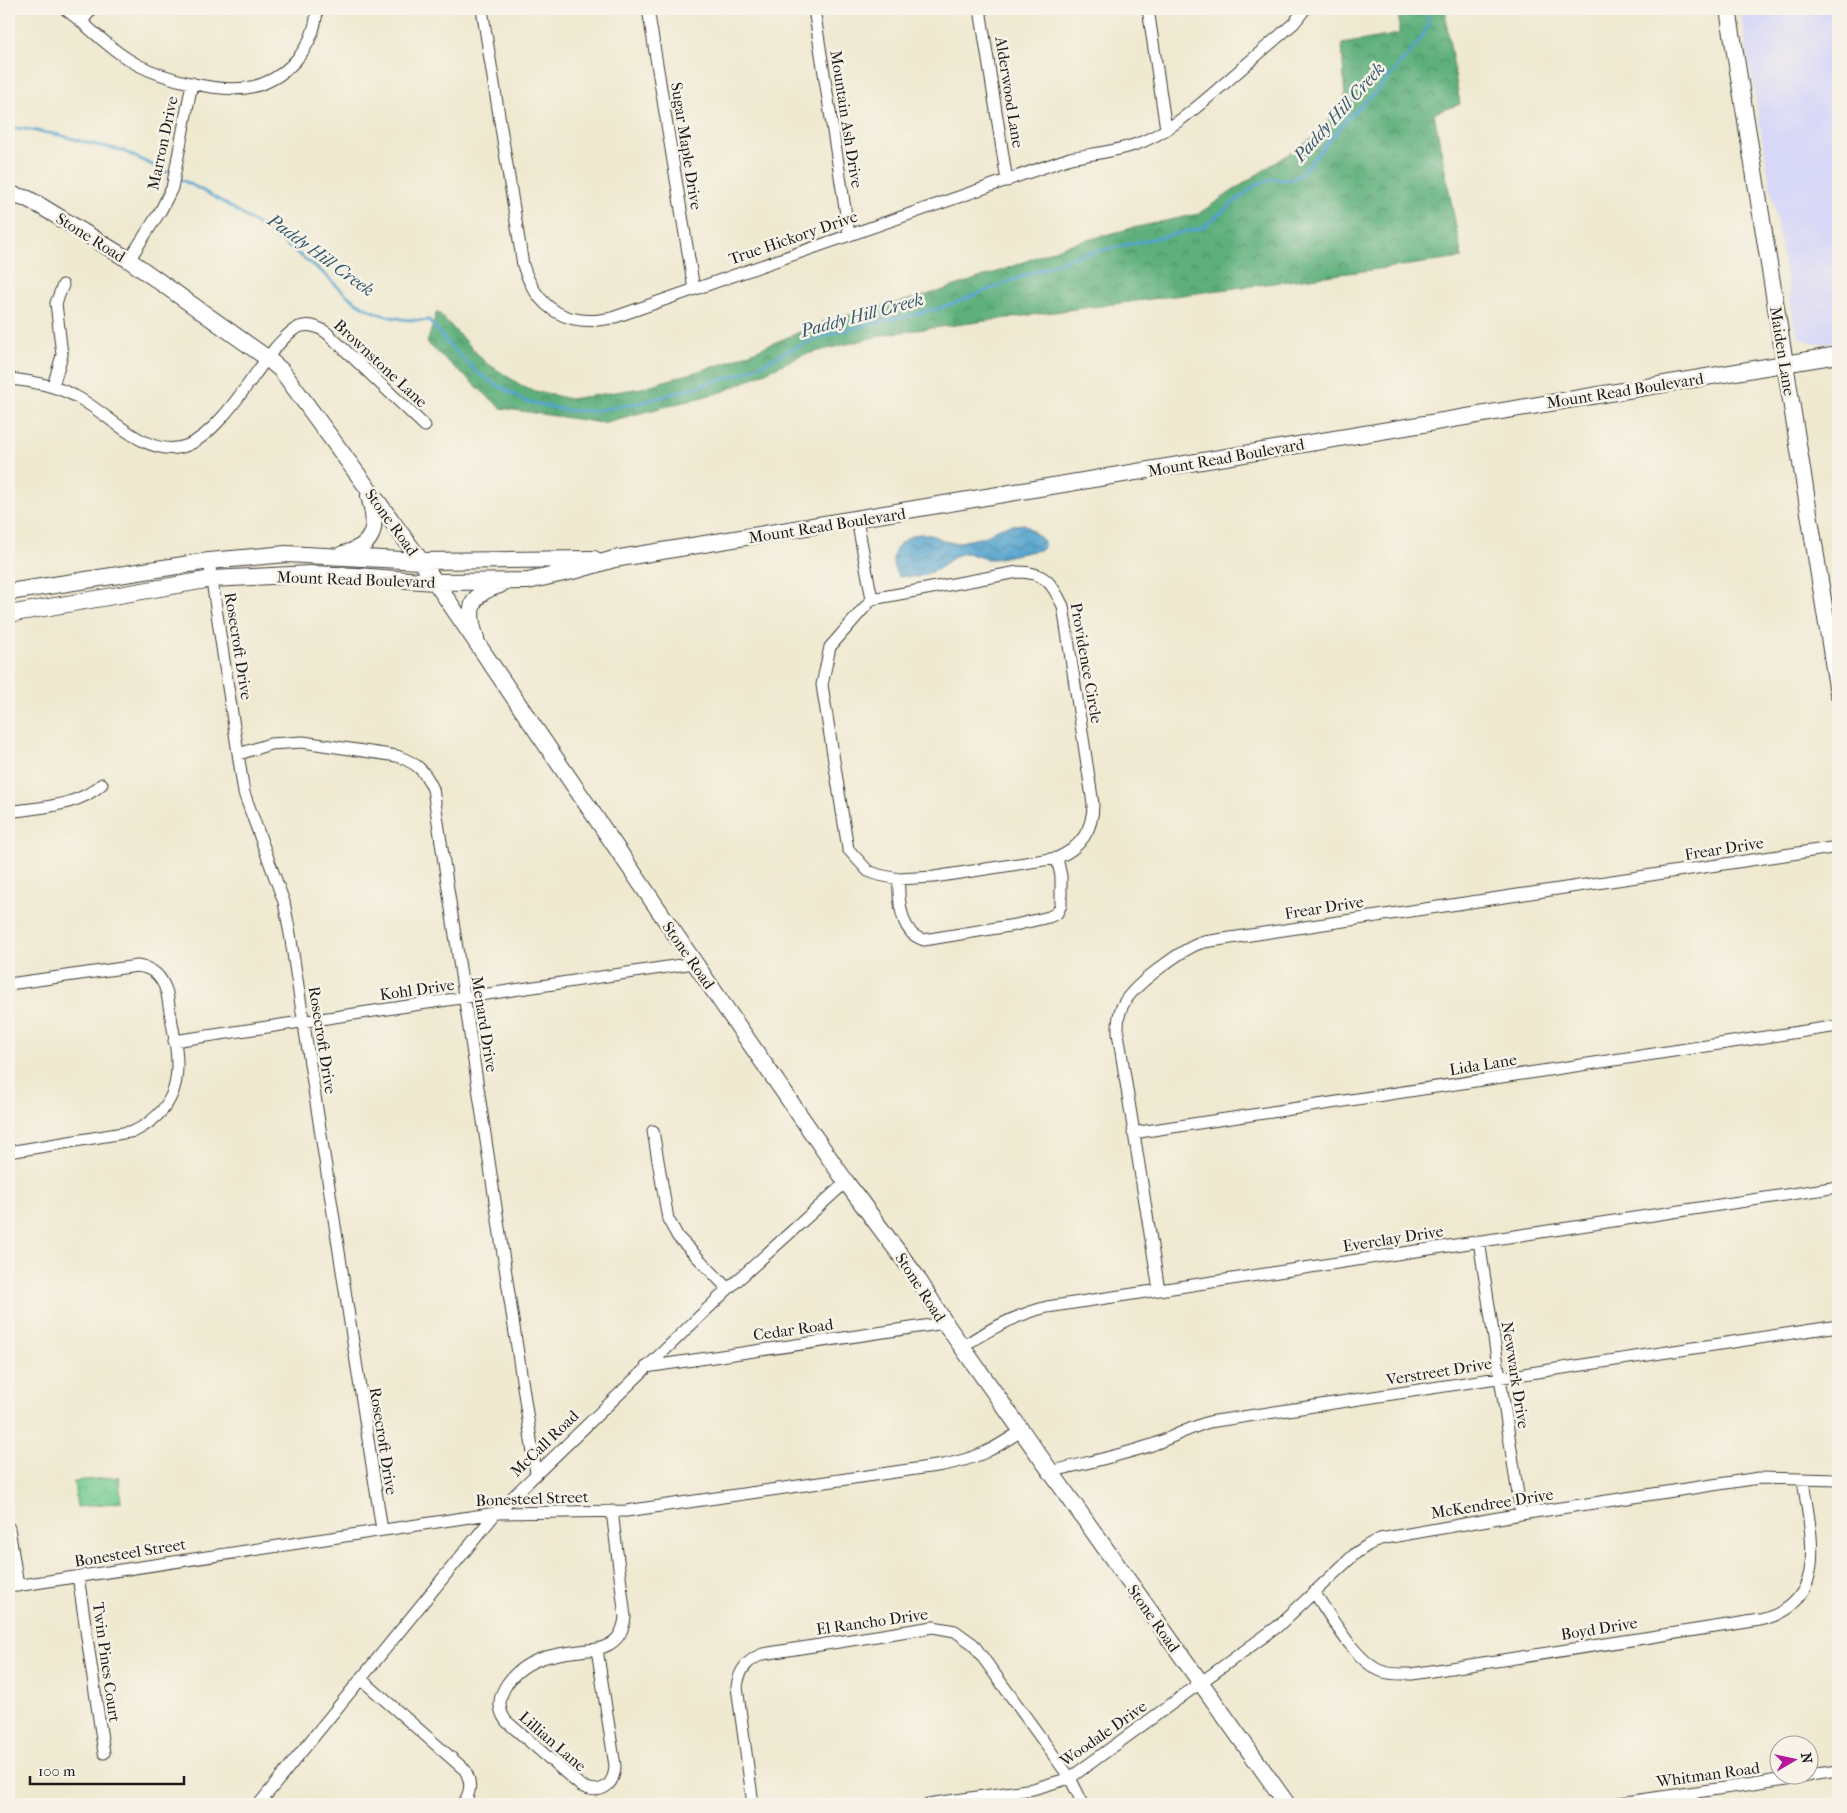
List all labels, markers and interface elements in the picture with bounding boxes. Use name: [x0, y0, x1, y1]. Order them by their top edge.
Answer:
street label: Alderwood Lane: [991, 34, 1028, 149]
street label: Mountain Ash Drive: [826, 49, 867, 189]
water label: Paddy Hill Creek: [1289, 58, 1390, 167]
street label: Sugar Maple Drive: [667, 81, 706, 211]
street label: Marron Drive: [143, 94, 182, 192]
street label: True Hickory Drive: [726, 206, 860, 268]
street label: Stone Road: [53, 209, 129, 266]
water label: Paddy Hill Creek: [263, 209, 378, 301]
water label: Paddy Hill Creek: [797, 289, 926, 342]
street label: Maiden Lane: [1766, 305, 1799, 397]
street label: Brownstone Lane: [330, 315, 431, 411]
street label: Mount Read Boulevard: [1545, 369, 1705, 412]
street label: Mount Read Boulevard: [1146, 434, 1306, 481]
street label: Stone Road: [361, 485, 422, 560]
street label: Mount Read Boulevard: [747, 504, 907, 547]
street label: Mount Read Boulevard: [276, 567, 436, 592]
street label: Rosecroft Drive: [221, 591, 256, 701]
street label: Providence Circle: [1067, 601, 1107, 725]
street label: Frear Drive: [1683, 833, 1765, 864]
street label: Frear Drive: [1283, 892, 1365, 923]
street label: Stone Road: [658, 918, 719, 993]
street label: Kohl Drive: [378, 975, 456, 1004]
street label: Menard Drive: [468, 975, 501, 1073]
street label: Rosecroft Drive: [305, 985, 340, 1095]
street label: Lida Lane: [1448, 1050, 1518, 1079]
street label: Everclay Drive: [1341, 1221, 1445, 1256]
street label: Stone Road: [891, 1249, 950, 1325]
street label: Cedar Road: [752, 1314, 835, 1345]
street label: Newwark Drive: [1498, 1320, 1533, 1430]
street label: Verstreet Drive: [1384, 1354, 1493, 1389]
street label: Rosecroft Drive: [366, 1386, 401, 1496]
street label: McCall Road: [506, 1406, 583, 1481]
street label: McKendree Drive: [1430, 1484, 1555, 1523]
street label: Bonesteel Street: [475, 1487, 589, 1510]
street label: Bonesteel Street: [73, 1534, 188, 1571]
street label: Stone Road: [1123, 1581, 1184, 1656]
street label: Twin Pines Court: [89, 1601, 124, 1724]
street label: El Rancho Drive: [815, 1604, 929, 1639]
street label: Boyd Drive: [1559, 1613, 1639, 1644]
street label: Woodale Drive: [1055, 1696, 1150, 1771]
street label: Lillian Lane: [515, 1707, 590, 1776]
north arrow: [1770, 1736, 1820, 1786]
text: N: [1797, 1751, 1816, 1765]
scale bar: [30, 1753, 184, 1785]
street label: Whitman Road: [1654, 1758, 1761, 1791]
text: 100 m: [38, 1762, 76, 1780]

